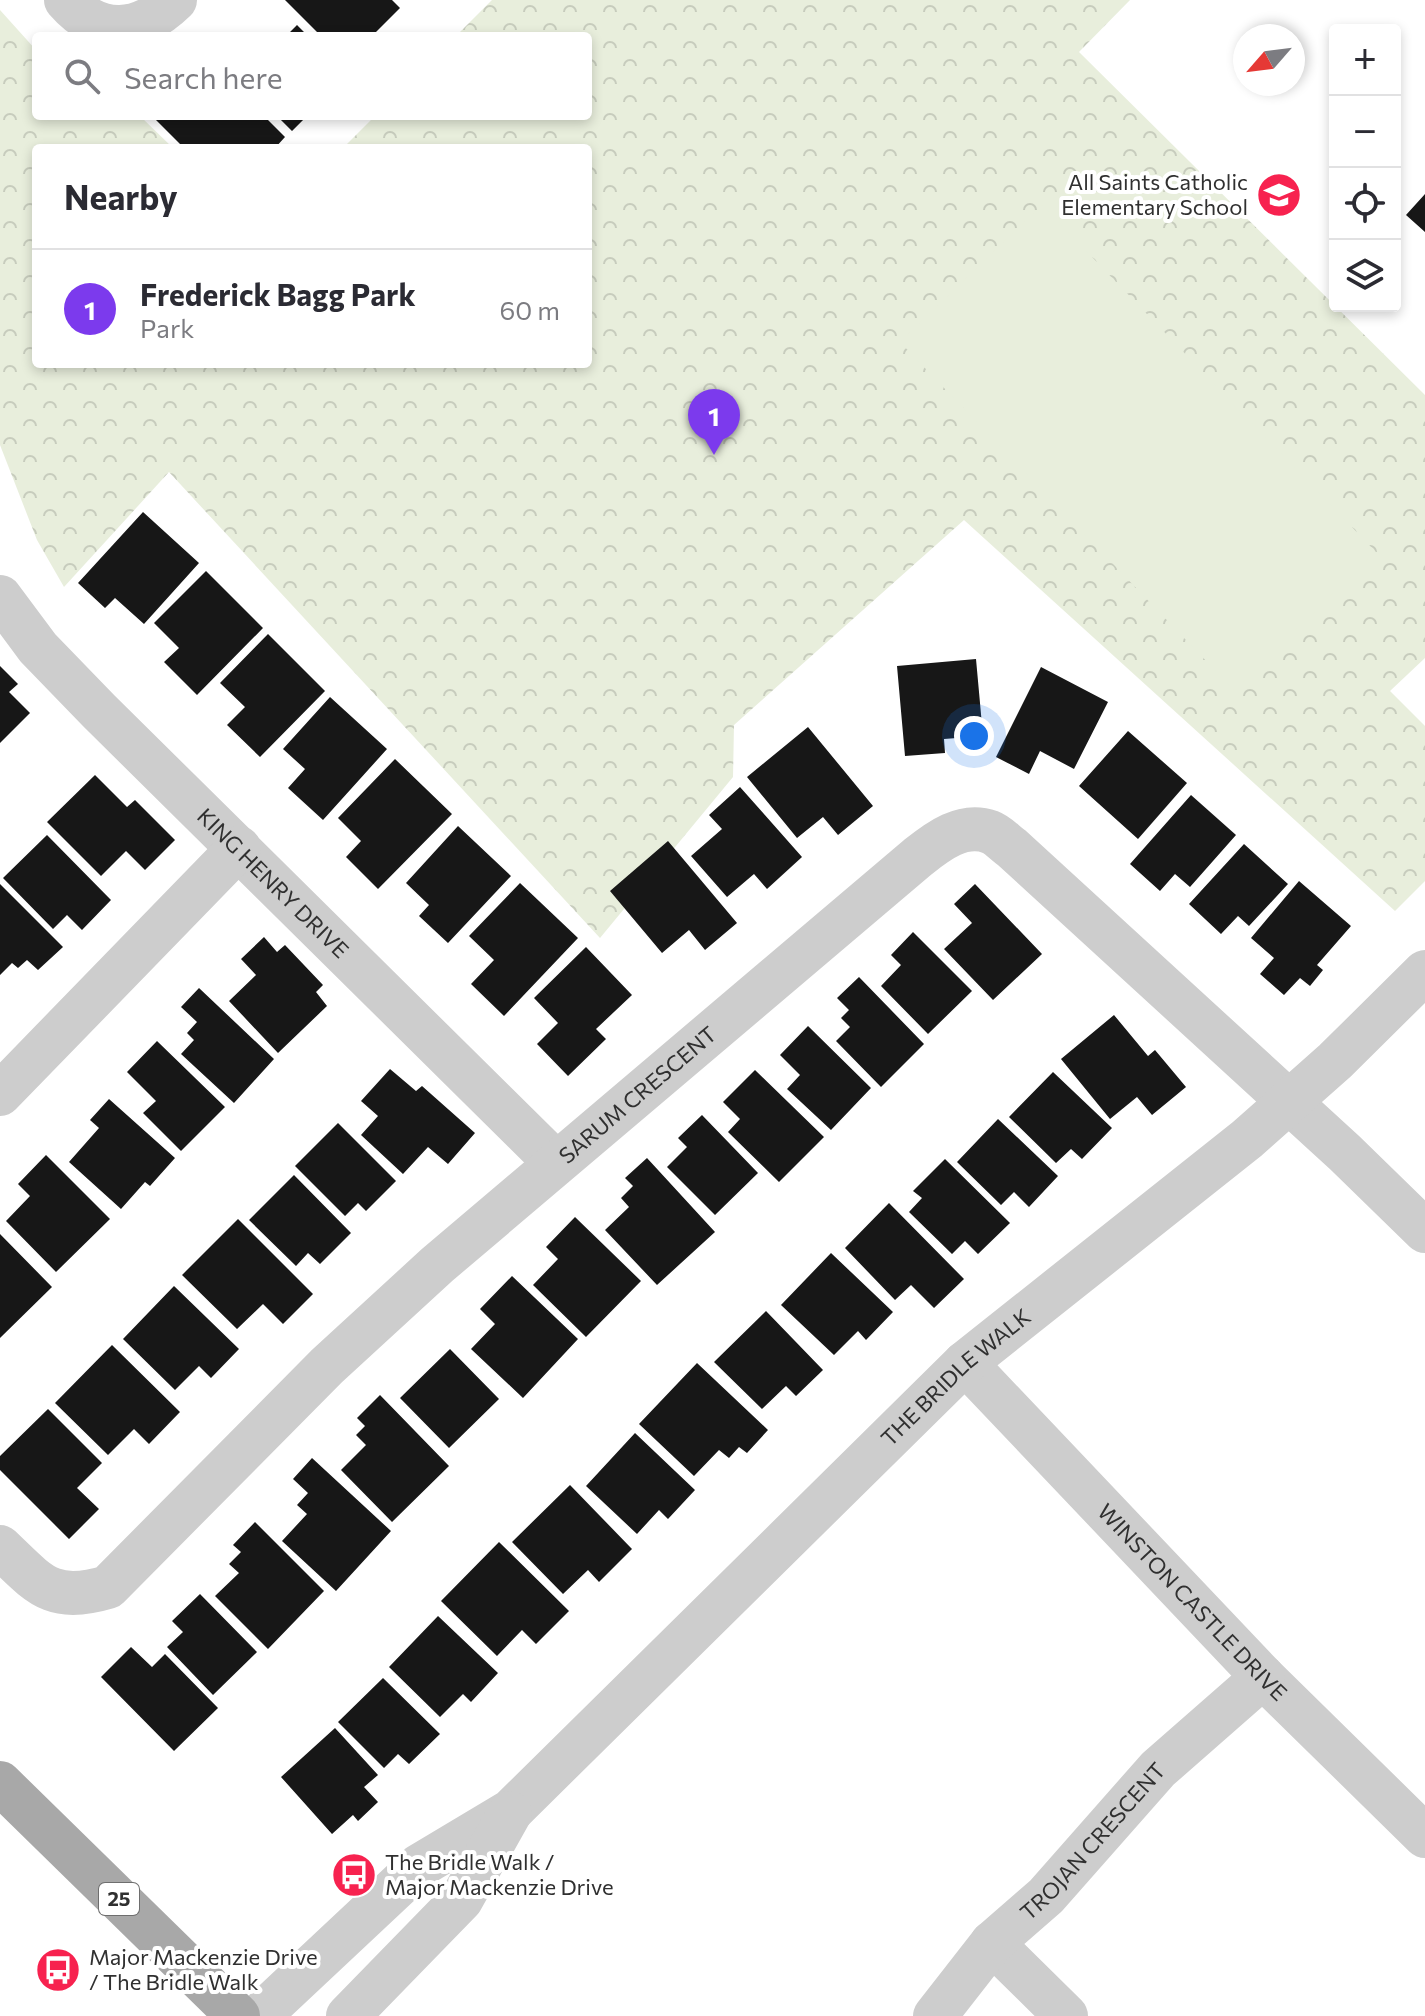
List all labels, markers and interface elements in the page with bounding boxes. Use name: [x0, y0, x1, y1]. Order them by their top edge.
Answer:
north arrow: [1233, 24, 1305, 96]
map controls: [1329, 24, 1401, 312]
button: +: [1329, 24, 1401, 96]
search box: [32, 32, 592, 120]
icon: search: [60, 54, 104, 98]
text: Search here: [124, 58, 283, 95]
button: −: [1329, 96, 1401, 168]
place label: All Saints Catholic Elementary School: [1061, 168, 1248, 220]
button: locate: [1329, 168, 1401, 240]
school or university icon: All Saints Catholic Elementary School: [1255, 171, 1303, 219]
text: Nearby: [64, 175, 178, 217]
button: layers: [1329, 240, 1401, 312]
text: Frederick Bagg Park: [140, 275, 416, 312]
text: 1: [84, 294, 96, 325]
text: 60 m: [500, 294, 560, 325]
text: Park: [140, 312, 194, 343]
pin: 1: [688, 389, 740, 455]
your location: [954, 716, 994, 756]
street label: KING HENRY DRIVE: [192, 802, 355, 963]
street label: SARUM CRESCENT: [553, 1020, 722, 1169]
street label: THE BRIDLE WALK: [875, 1302, 1036, 1451]
street label: WINSTON CASTLE DRIVE: [1092, 1498, 1293, 1706]
street label: TROJAN CRESCENT: [1014, 1757, 1171, 1925]
place label: The Bridle Walk / Major Mackenzie Drive: [385, 1848, 614, 1900]
bus stop icon: The Bridle Walk / Major Mackenzie Drive: [330, 1851, 378, 1899]
road number: 25: [99, 1883, 139, 1915]
place label: Major Mackenzie Drive / The Bridle Walk: [89, 1943, 318, 1995]
bus stop icon: Major Mackenzie Drive / The Bridle Walk: [34, 1946, 82, 1994]

